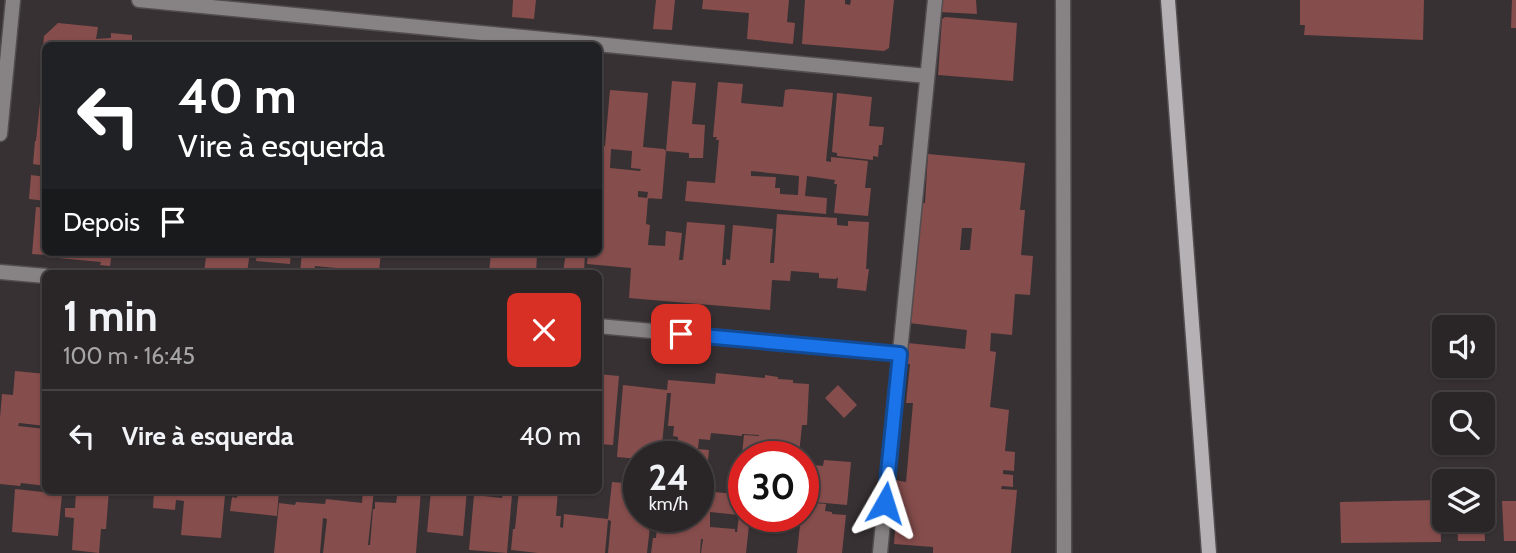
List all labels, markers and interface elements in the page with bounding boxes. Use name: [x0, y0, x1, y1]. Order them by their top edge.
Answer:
text: 40 m: [178, 66, 297, 125]
icon: left: [63, 70, 154, 161]
text: Vire à esquerda: [178, 126, 385, 165]
icon: arrive: [154, 203, 192, 241]
text: Depois: [63, 206, 140, 238]
text: 1 min: [63, 290, 158, 342]
button: close: [507, 293, 581, 367]
pin: [651, 304, 711, 364]
icon: arrive: [662, 315, 700, 353]
map controls: [1432, 315, 1495, 532]
button: sound: [1432, 315, 1495, 378]
text: 100 m · 16:45: [63, 342, 195, 370]
button: search: [1432, 392, 1495, 455]
icon: left: [63, 417, 101, 455]
text: Vire à esquerda: [122, 420, 294, 452]
text: 40 m: [519, 420, 581, 452]
speed limit sign: 30: [728, 441, 819, 532]
text: 24: [648, 456, 689, 499]
position arrow: [848, 466, 922, 540]
button: layers: [1432, 469, 1495, 532]
text: km/h: [649, 493, 688, 515]

